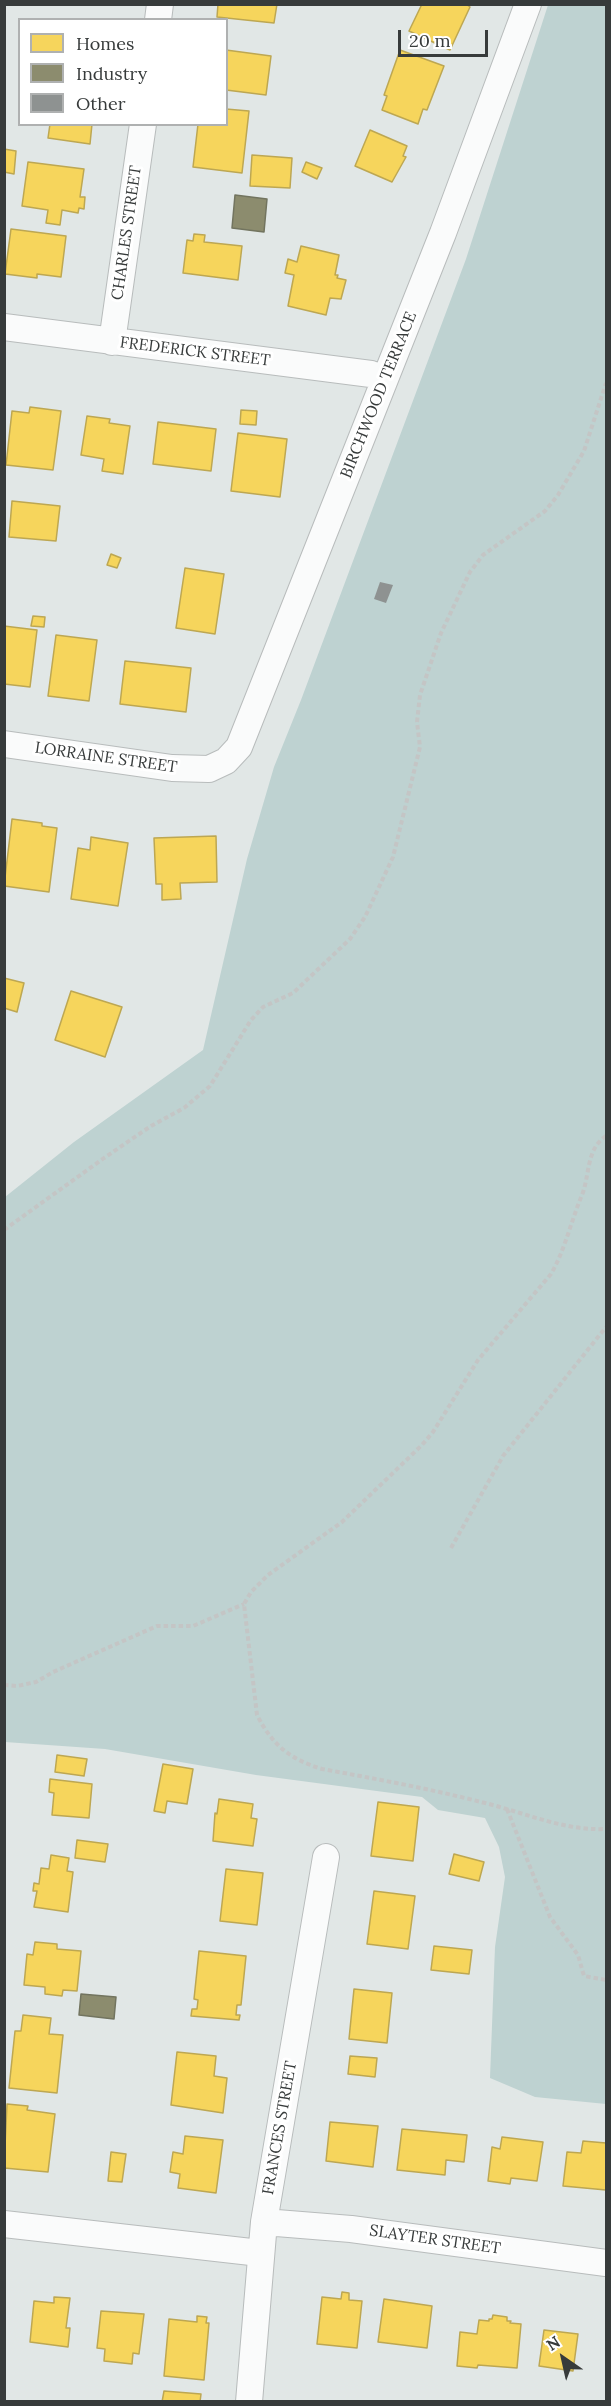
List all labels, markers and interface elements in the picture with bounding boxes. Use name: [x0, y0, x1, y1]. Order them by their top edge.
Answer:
legend: [18, 18, 228, 126]
scale bar: [401, 18, 491, 56]
text: 20 m: [409, 29, 451, 52]
text: Homes: [76, 32, 134, 55]
text: Industry: [76, 62, 147, 85]
text: Other: [76, 92, 126, 115]
street label: CHARLES STREET: [108, 164, 146, 302]
street label: BIRCHWOOD TERRACE: [337, 309, 421, 481]
street label: FREDERICK STREET: [119, 333, 271, 371]
street label: LORRAINE STREET: [34, 739, 178, 777]
street label: FRANCES STREET: [259, 2060, 301, 2196]
street label: SLAYTER STREET: [368, 2221, 502, 2259]
north arrow: [533, 2328, 593, 2388]
text: N: [542, 2331, 564, 2355]

